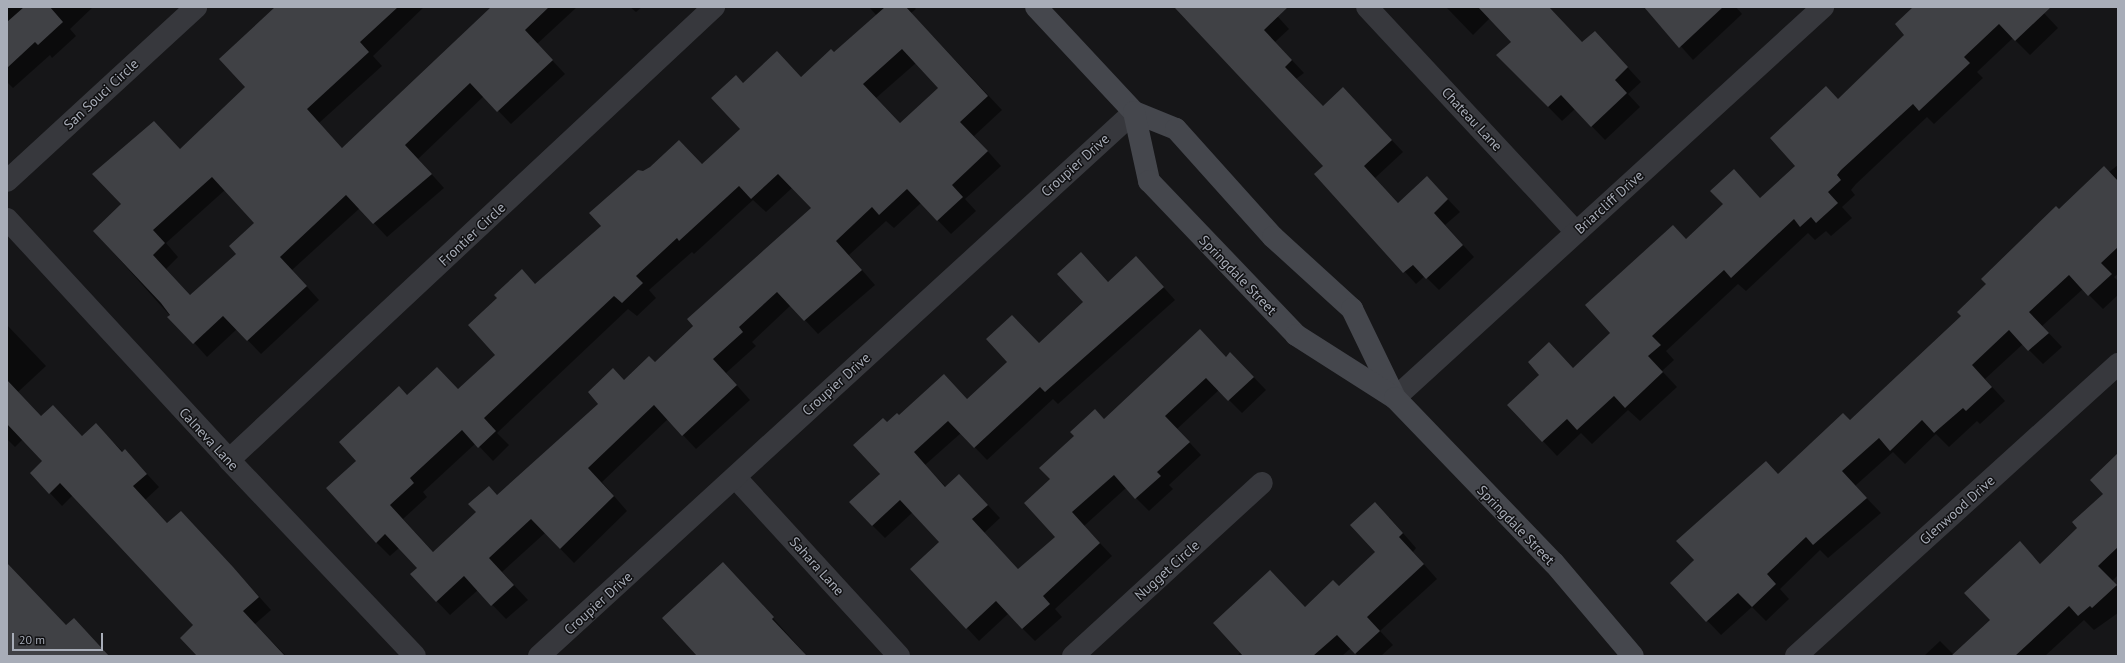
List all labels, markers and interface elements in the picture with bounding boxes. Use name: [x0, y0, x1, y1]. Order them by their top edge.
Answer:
street label: San Souci Circle: [60, 55, 142, 133]
street label: Chateau Lane: [1438, 84, 1506, 154]
street label: Croupier Drive: [1037, 130, 1113, 200]
street label: Briarcliff Drive: [1571, 167, 1647, 237]
street label: Frontier Circle: [435, 199, 509, 269]
street label: Springdale Street: [1196, 232, 1280, 318]
street label: Croupier Drive: [798, 349, 874, 419]
street label: Calneva Lane: [176, 404, 242, 474]
street label: Glenwood Drive: [1916, 472, 1998, 548]
street label: Springdale Street: [1474, 482, 1558, 568]
street label: Sahara Lane: [786, 533, 848, 599]
street label: Nugget Circle: [1131, 536, 1203, 604]
street label: Croupier Drive: [560, 568, 636, 638]
scale bar: [14, 625, 105, 651]
text: 20 m: [19, 632, 45, 647]

